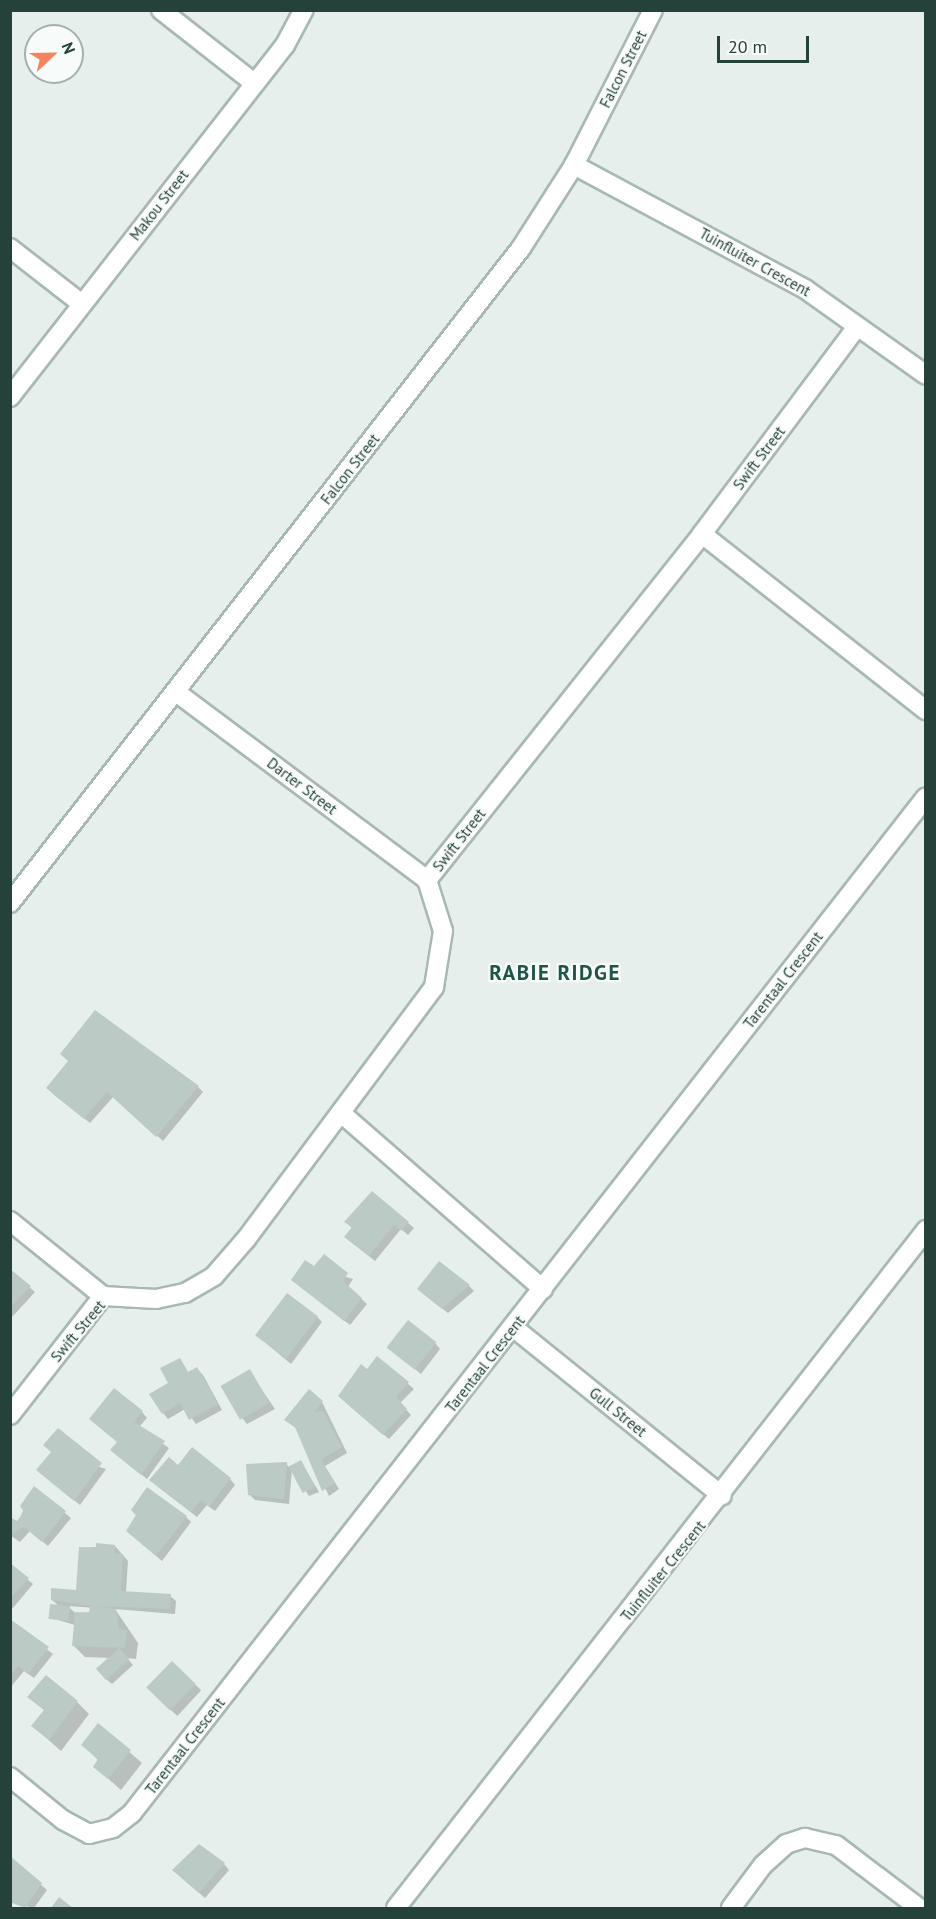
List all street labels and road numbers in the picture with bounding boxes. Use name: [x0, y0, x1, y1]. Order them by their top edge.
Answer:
street label: Falcon Street: [596, 27, 650, 111]
street label: Makou Street: [126, 166, 192, 244]
street label: Tuinfluiter Crescent: [696, 224, 814, 300]
street label: Swift Street: [729, 423, 789, 493]
street label: Falcon Street: [317, 430, 383, 508]
street label: Darter Street: [264, 754, 340, 818]
street label: Swift Street: [429, 805, 489, 875]
street label: Tarentaal Crescent: [740, 928, 826, 1032]
street label: Swift Street: [47, 1297, 109, 1365]
street label: Tarentaal Crescent: [442, 1312, 528, 1416]
street label: Gull Street: [586, 1384, 650, 1440]
street label: Tuinfluiter Crescent: [617, 1517, 709, 1625]
street label: Tarentaal Crescent: [142, 1694, 228, 1798]

